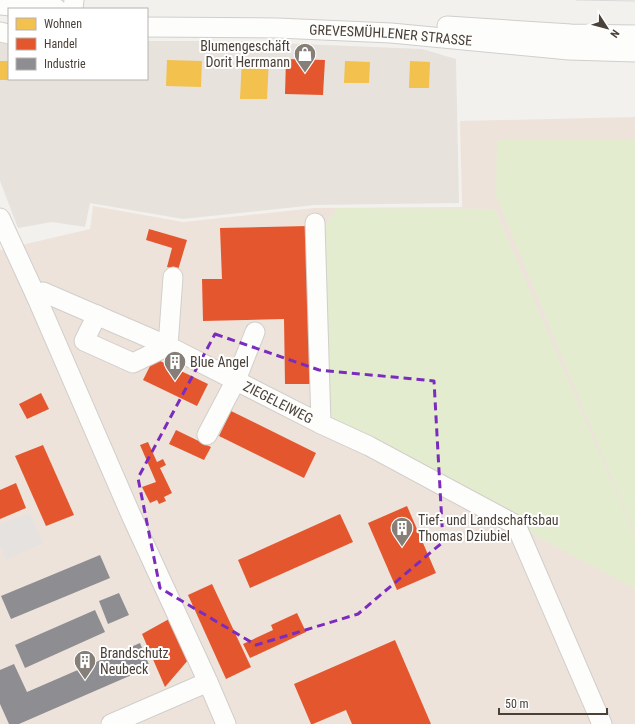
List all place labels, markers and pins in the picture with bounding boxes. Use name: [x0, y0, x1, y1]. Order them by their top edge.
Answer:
place label: Blumengeschäft Dorit Herrmann: [200, 38, 290, 70]
shop icon: Blumengeschäft Dorit Herrmann: [292, 41, 318, 74]
building icon: Blue Angel: [162, 349, 188, 382]
place label: Blue Angel: [190, 354, 249, 370]
place label: Tief- und Landschaftsbau Thomas Dziubiel: [418, 512, 559, 544]
building icon: Tief- und Landschaftsbau Thomas Dziubiel: [389, 515, 415, 548]
place label: Brandschutz Neubeck: [100, 645, 169, 677]
building icon: Brandschutz Neubeck: [72, 648, 98, 681]

